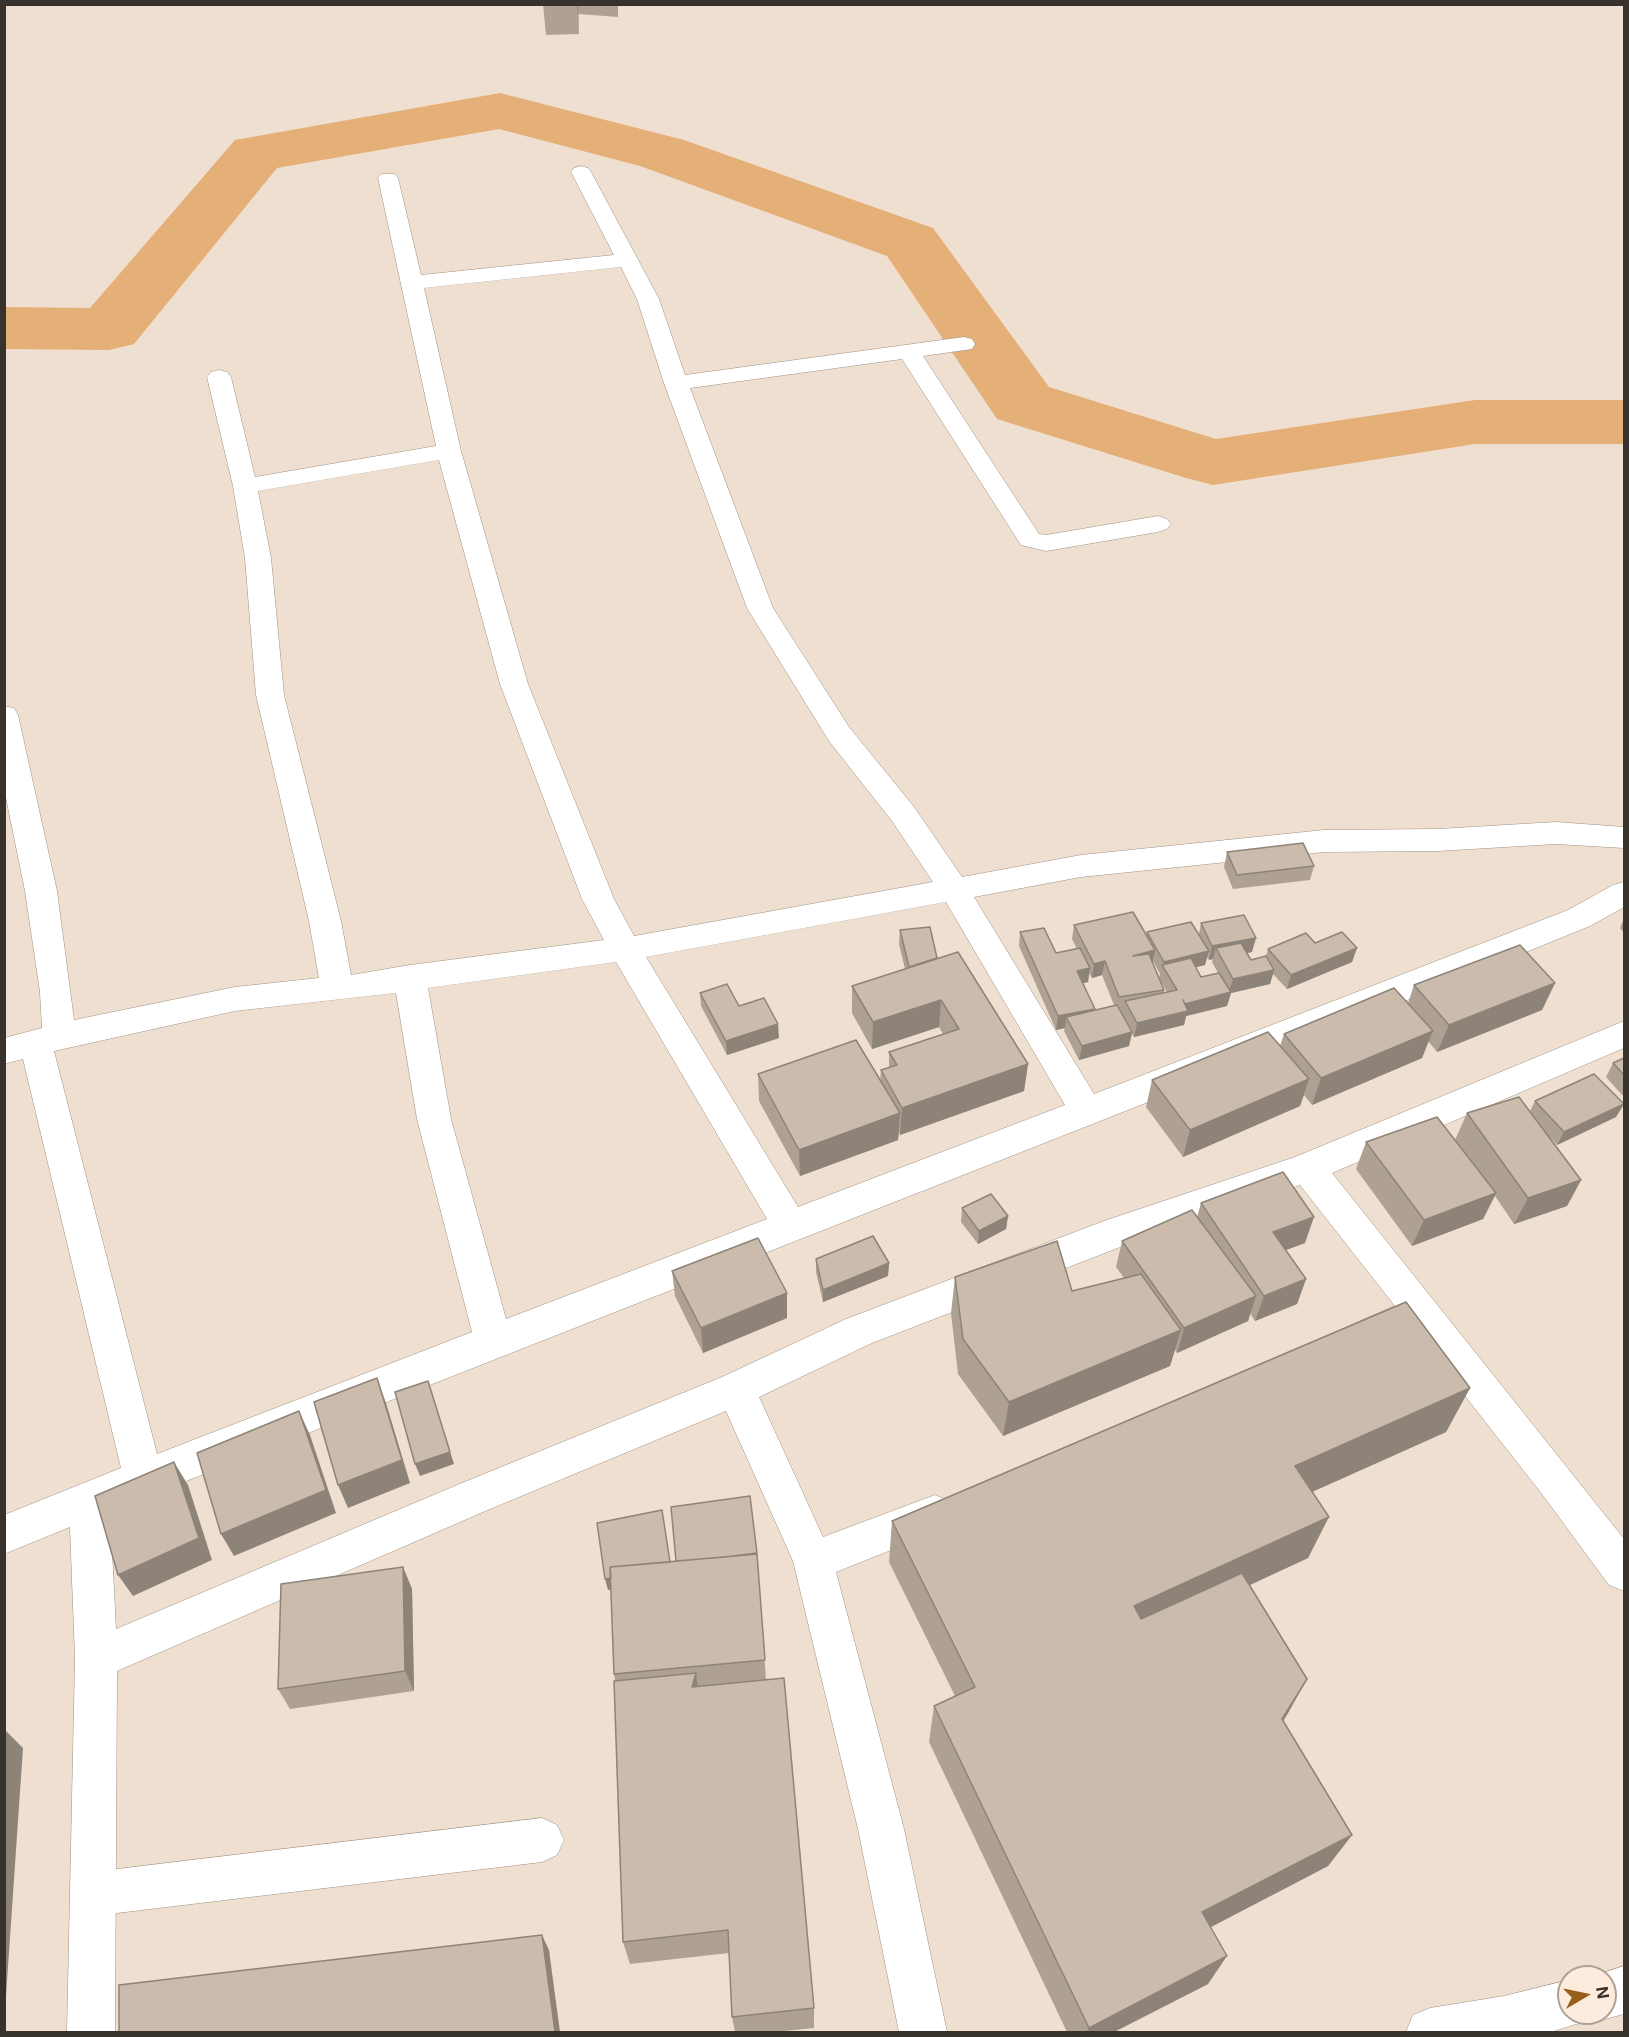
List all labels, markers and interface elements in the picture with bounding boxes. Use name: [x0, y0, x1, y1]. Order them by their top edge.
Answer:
north arrow: [1557, 1965, 1617, 2025]
text: N: [1592, 1985, 1614, 2000]

